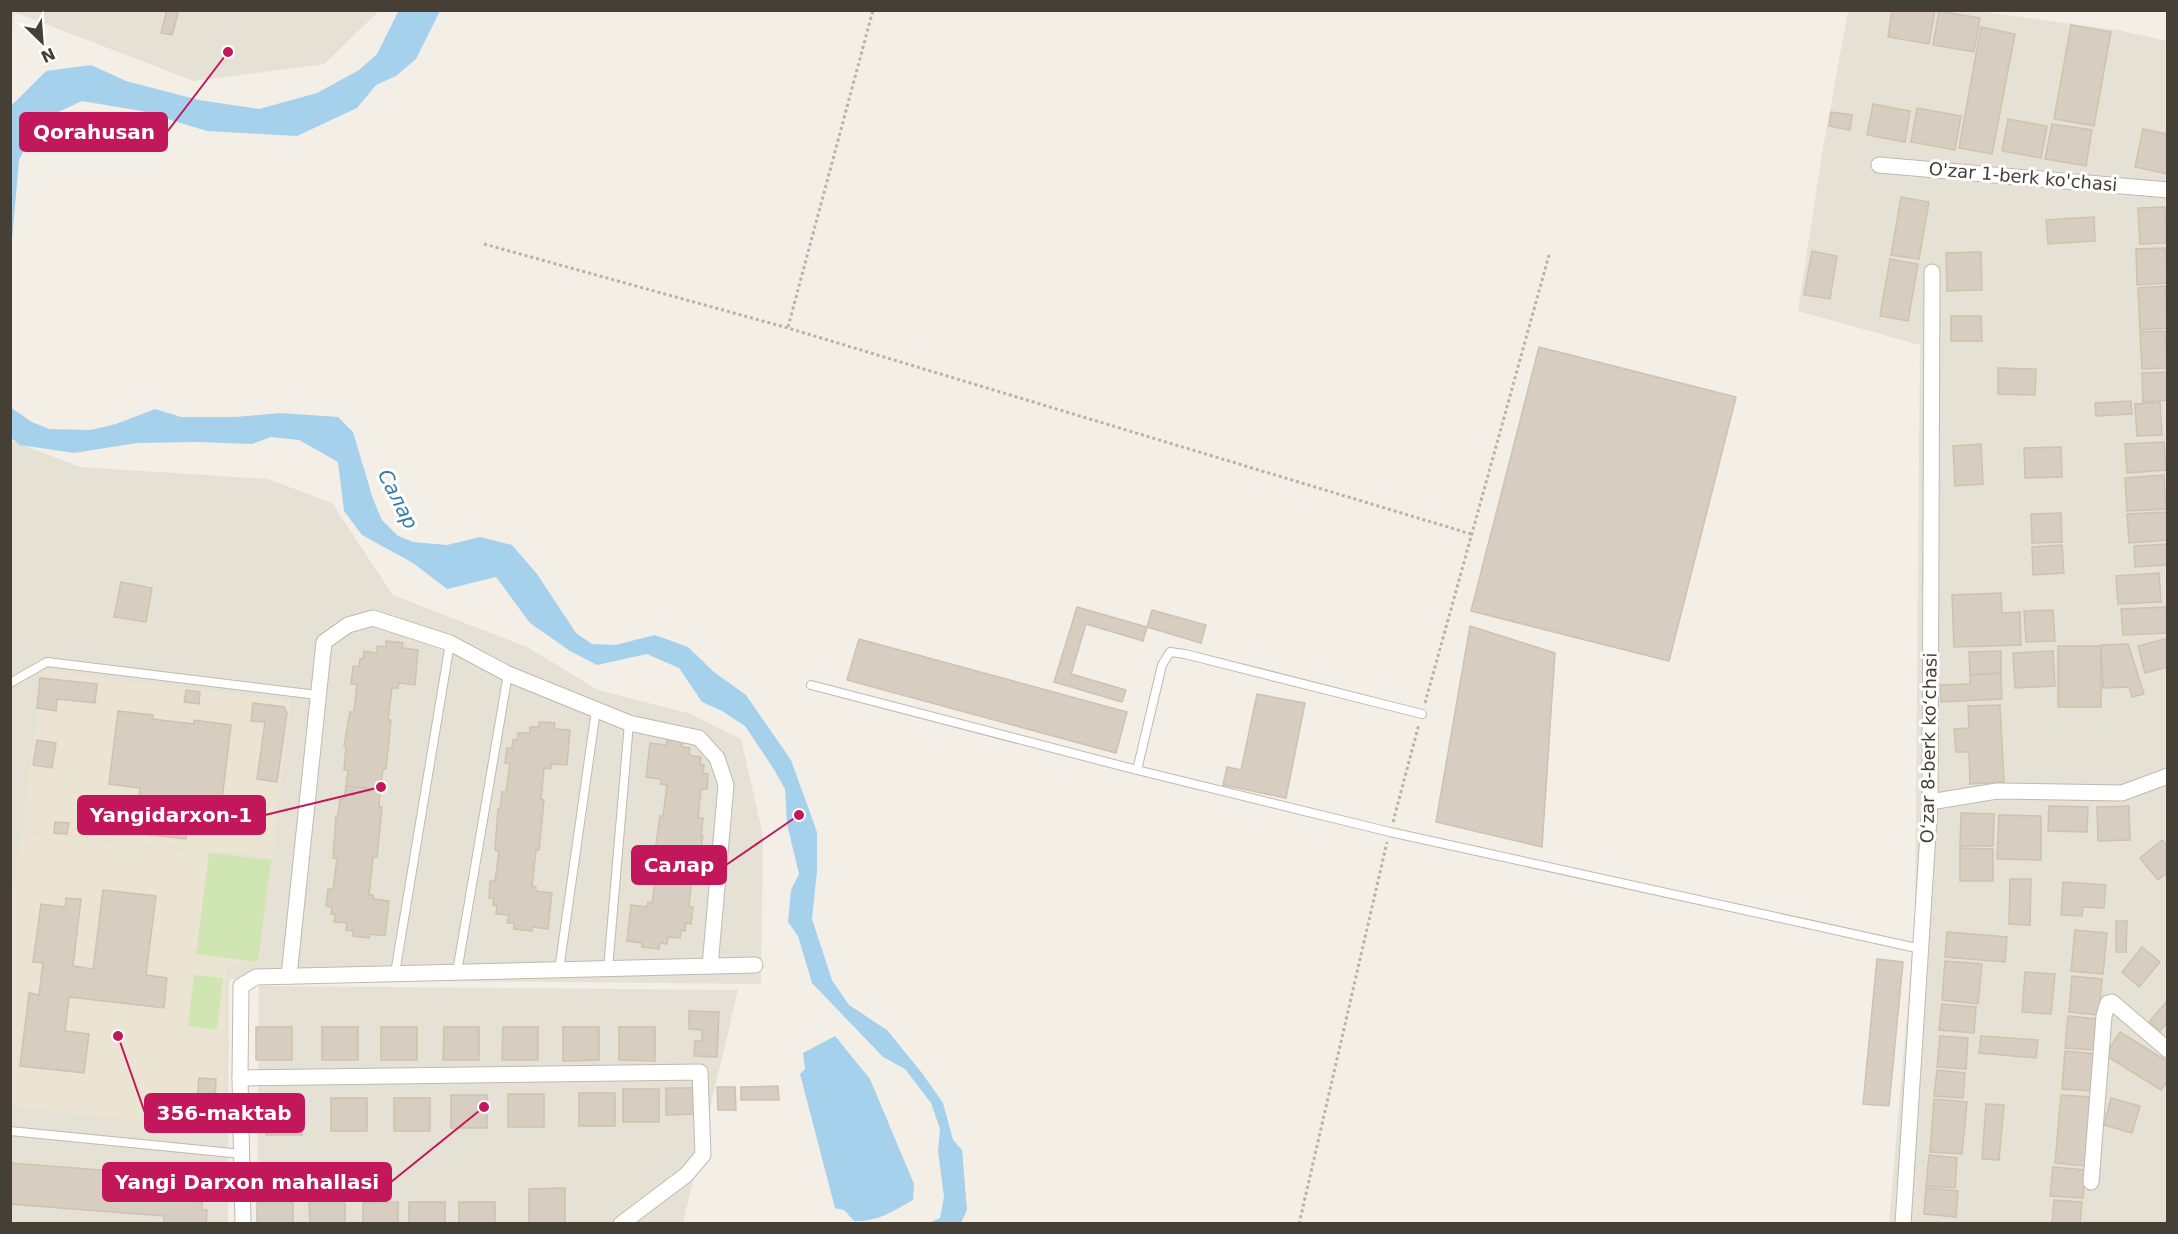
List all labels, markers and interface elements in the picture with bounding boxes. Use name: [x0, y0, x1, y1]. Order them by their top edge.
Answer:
north arrow: [12, 12, 72, 72]
text: N: [38, 44, 58, 67]
callout: Qorahusan: [20, 113, 167, 151]
text: Qorahusan: [33, 120, 155, 144]
street label: O'zar 1-berk ko'chasi: [1928, 158, 2118, 195]
water label: Салар: [373, 465, 423, 533]
street label: Oʻzar 8-berk koʻchasi: [1916, 652, 1941, 844]
callout: Yangidarxon-1: [78, 796, 265, 834]
text: Yangidarxon-1: [89, 803, 252, 827]
callout: Салар: [632, 846, 726, 884]
text: Салар: [644, 853, 714, 877]
callout: 356-maktab: [145, 1094, 304, 1132]
text: 356-maktab: [156, 1101, 292, 1125]
callout: Yangi Darxon mahallasi: [103, 1163, 391, 1201]
text: Yangi Darxon mahallasi: [114, 1170, 379, 1194]

